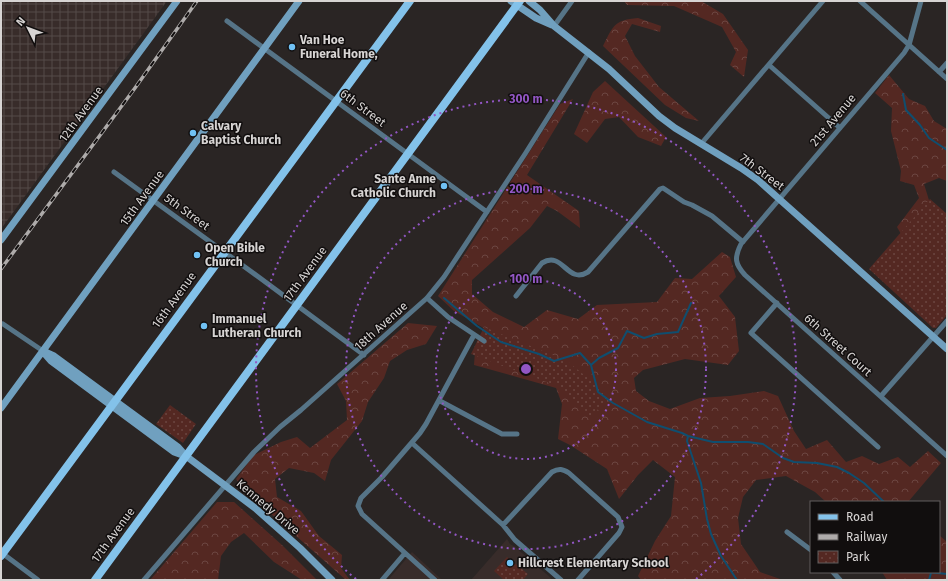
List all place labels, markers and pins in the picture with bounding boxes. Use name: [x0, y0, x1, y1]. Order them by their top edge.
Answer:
place label: Van Hoe Funeral Home,: [299, 33, 378, 61]
marker: Van Hoe Funeral Home,: [287, 42, 297, 52]
place label: Calvary Baptist Church: [201, 119, 281, 147]
marker: Calvary Baptist Church: [188, 128, 198, 138]
place label: Sante Anne Catholic Church: [351, 172, 436, 200]
marker: Sante Anne Catholic Church: [439, 181, 449, 191]
place label: Open Bible Church: [205, 241, 265, 269]
marker: Open Bible Church: [192, 250, 202, 260]
place label: Immanuel Lutheran Church: [212, 312, 302, 340]
marker: Immanuel Lutheran Church: [199, 321, 209, 331]
centre of rings: [519, 362, 533, 376]
place label: Hillcrest Elementary School: [518, 556, 669, 570]
marker: Hillcrest Elementary School: [505, 558, 515, 568]

